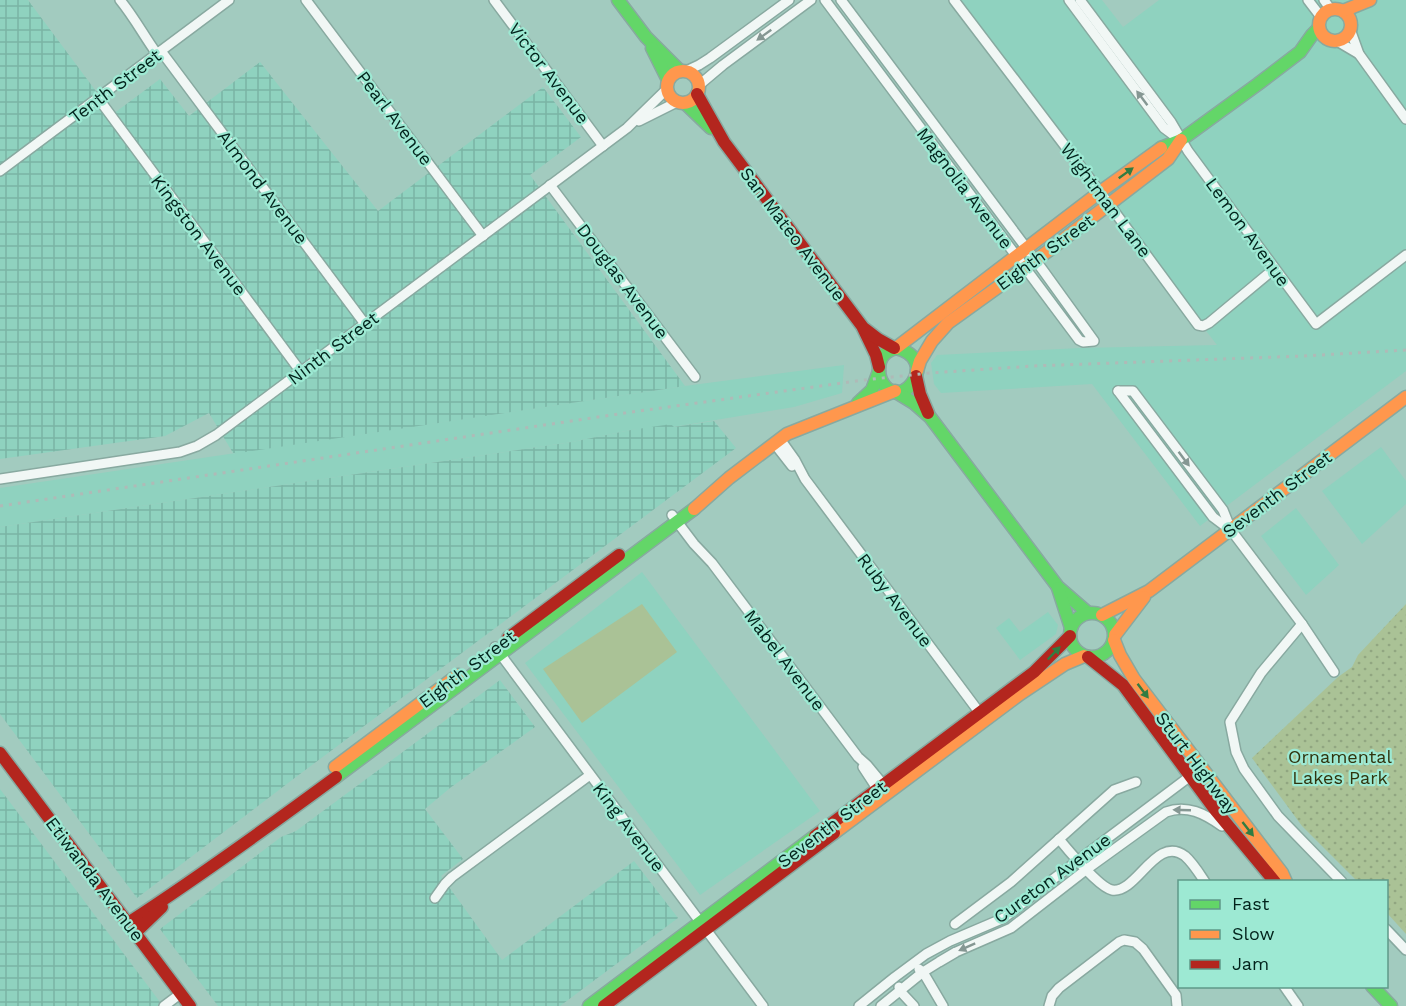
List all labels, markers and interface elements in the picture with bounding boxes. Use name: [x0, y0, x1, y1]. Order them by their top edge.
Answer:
street label: Victor Avenue: [504, 18, 594, 128]
one-way arrow: [756, 28, 772, 41]
street label: Tenth Street: [65, 44, 165, 127]
street label: Pearl Avenue: [353, 67, 437, 169]
one-way arrow: [1136, 90, 1148, 105]
street label: Magnolia Avenue: [913, 123, 1017, 253]
street label: Almond Avenue: [213, 126, 313, 248]
street label: Wightman Lane: [1056, 139, 1156, 261]
street label: San Mateo Avenue: [736, 163, 850, 305]
one-way arrow: [1118, 167, 1134, 179]
street label: Kingston Avenue: [147, 171, 251, 299]
street label: Lemon Avenue: [1202, 174, 1294, 290]
street label: Eighth Street: [992, 209, 1098, 295]
street label: Douglas Avenue: [573, 219, 673, 343]
street label: Ninth Street: [284, 307, 383, 389]
street label: Seventh Street: [1218, 446, 1336, 542]
one-way arrow: [1178, 451, 1190, 466]
street label: Ruby Avenue: [853, 549, 937, 651]
street label: Mabel Avenue: [740, 605, 830, 715]
street label: Eighth Street: [414, 625, 520, 712]
one-way arrow: [1046, 647, 1060, 661]
one-way arrow: [1136, 683, 1149, 699]
street label: Sturt Highway: [1152, 708, 1243, 819]
park label: Ornamental Lakes Park: [1288, 746, 1392, 788]
street label: Seventh Street: [773, 776, 891, 872]
street label: King Avenue: [589, 778, 669, 876]
one-way arrow: [1172, 805, 1191, 815]
street label: Etiwanda Avenue: [42, 813, 148, 945]
one-way arrow: [1242, 821, 1254, 837]
street label: Cureton Avenue: [990, 829, 1114, 927]
legend: [1178, 880, 1388, 988]
text: Fast: [1232, 893, 1270, 914]
text: Slow: [1232, 923, 1275, 944]
one-way arrow: [959, 943, 976, 952]
text: Jam: [1232, 953, 1269, 974]

